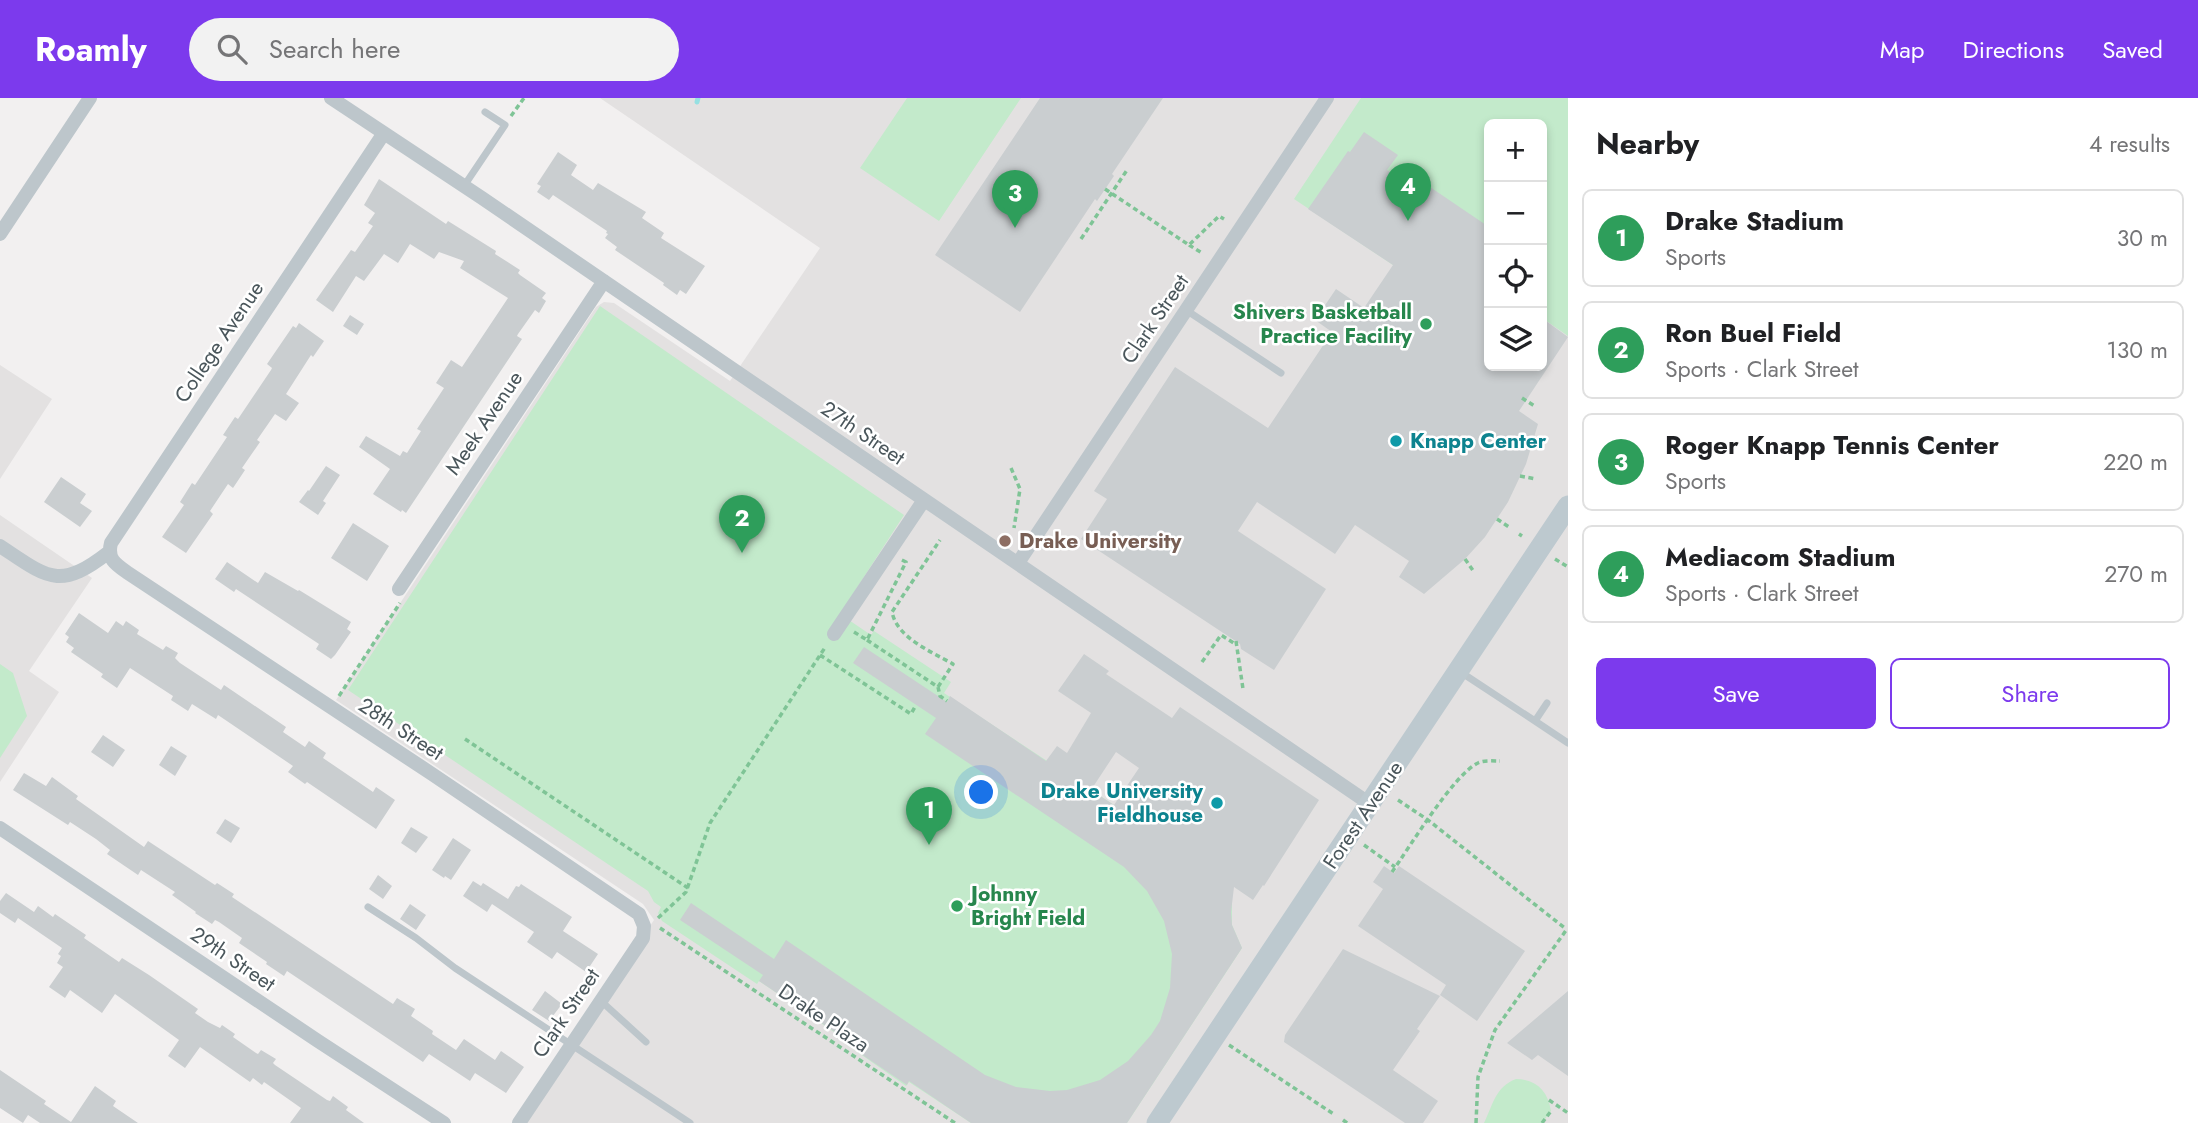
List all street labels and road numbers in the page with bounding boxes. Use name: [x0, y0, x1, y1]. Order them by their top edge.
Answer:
street label: Clark Street: [1114, 268, 1196, 370]
street label: College Avenue: [167, 275, 271, 409]
street label: Meek Avenue: [438, 365, 530, 481]
street label: 27th Street: [815, 394, 911, 472]
street label: 28th Street: [353, 690, 449, 768]
street label: Forest Avenue: [1316, 755, 1410, 875]
street label: 29th Street: [185, 920, 281, 998]
street label: Clark Street: [525, 962, 607, 1064]
street label: Drake Plaza: [773, 977, 875, 1059]

